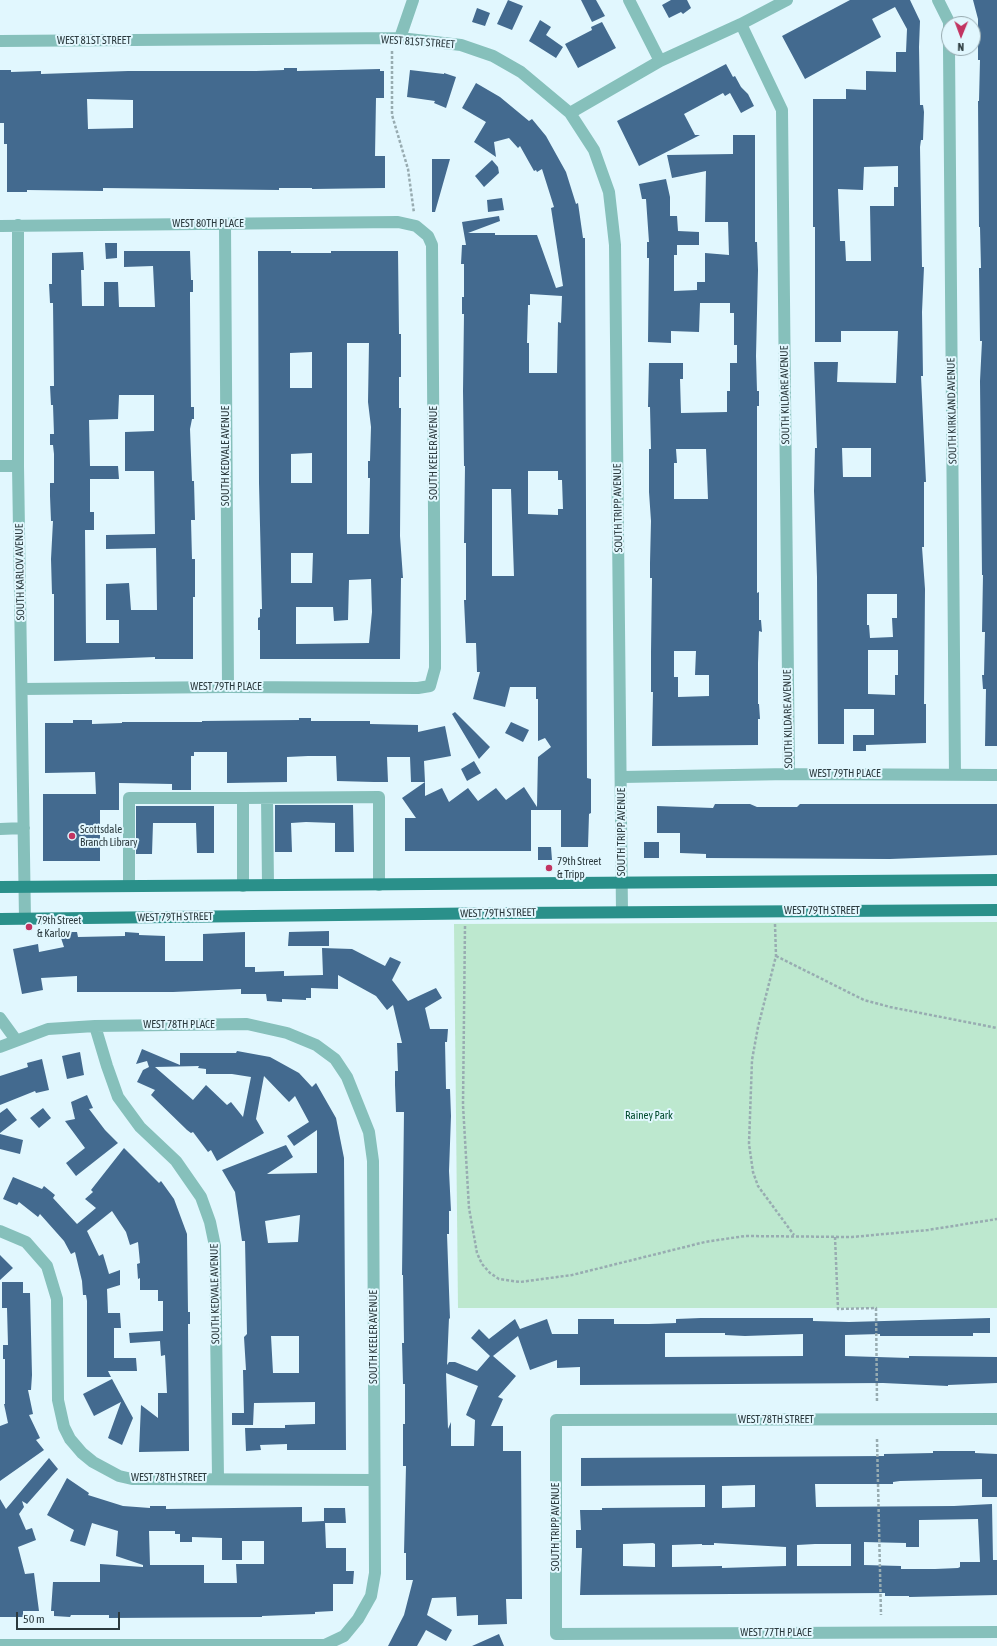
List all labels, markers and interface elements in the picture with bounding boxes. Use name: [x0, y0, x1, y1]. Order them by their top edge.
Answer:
north arrow: [941, 16, 981, 56]
street label: WEST 81ST STREET: [381, 33, 455, 51]
street label: WEST 81ST STREET: [57, 34, 131, 48]
text: N: [957, 41, 964, 53]
street label: WEST 80TH PLACE: [172, 217, 244, 231]
street label: SOUTH KILDARE AVENUE: [778, 345, 792, 445]
street label: SOUTH KIRKLAND AVENUE: [944, 358, 960, 464]
street label: SOUTH KEDVALE AVENUE: [219, 406, 233, 506]
street label: SOUTH KEELER AVENUE: [427, 406, 441, 500]
street label: SOUTH TRIPP AVENUE: [611, 464, 625, 552]
street label: SOUTH KARLOV AVENUE: [13, 524, 27, 620]
street label: SOUTH KILDARE AVENUE: [781, 669, 795, 769]
street label: WEST 79TH PLACE: [190, 680, 262, 694]
street label: WEST 79TH PLACE: [809, 767, 881, 781]
street label: SOUTH TRIPP AVENUE: [615, 788, 629, 876]
place label: Scottsdale Branch Library: [80, 823, 138, 849]
marker: Scottsdale Branch Library: [67, 831, 77, 841]
place label: 79th Street & Tripp: [557, 855, 601, 881]
marker: 79th Street & Tripp: [544, 863, 554, 873]
street label: WEST 79TH STREET: [784, 904, 860, 918]
street label: WEST 79TH STREET: [460, 906, 536, 920]
street label: WEST 79TH STREET: [137, 910, 213, 924]
place label: 79th Street & Karlov: [37, 914, 81, 940]
marker: 79th Street & Karlov: [24, 922, 34, 932]
street label: WEST 78TH PLACE: [143, 1018, 215, 1032]
park label: Rainey Park: [625, 1109, 673, 1123]
street label: SOUTH KEDVALE AVENUE: [208, 1244, 222, 1344]
street label: SOUTH KEELER AVENUE: [367, 1290, 381, 1384]
street label: WEST 78TH STREET: [738, 1413, 814, 1427]
street label: WEST 78TH STREET: [131, 1471, 207, 1485]
street label: SOUTH TRIPP AVENUE: [549, 1483, 563, 1571]
scale bar: [18, 1604, 122, 1630]
text: 50 m: [23, 1612, 45, 1626]
street label: WEST 77TH PLACE: [740, 1626, 812, 1640]

